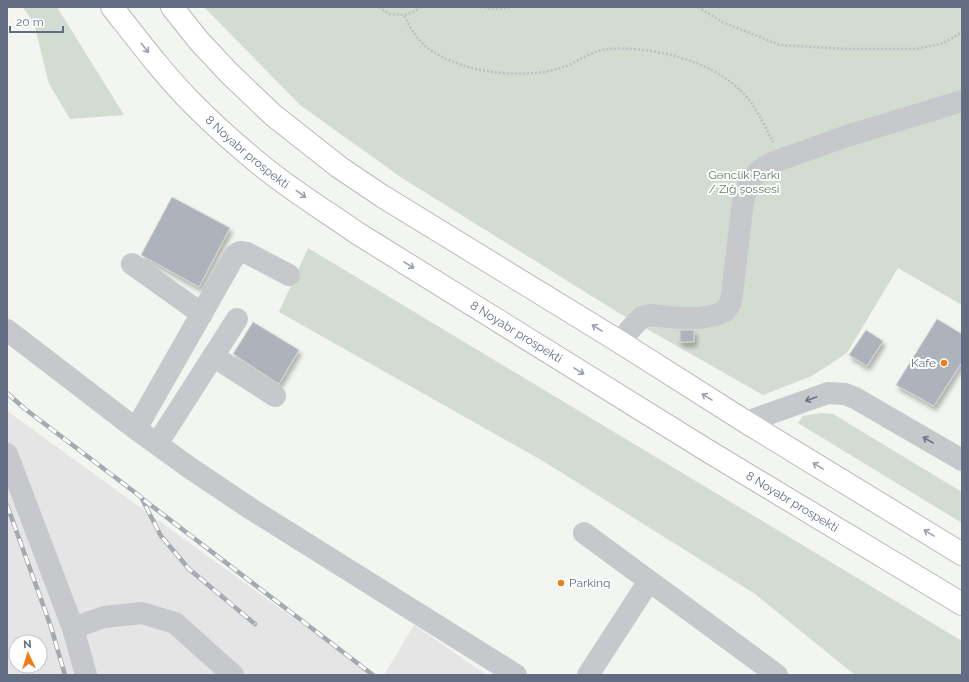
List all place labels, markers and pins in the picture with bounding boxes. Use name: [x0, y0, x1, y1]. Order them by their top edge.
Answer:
place label: Kafe: [911, 356, 936, 370]
marker: Kafe: [939, 358, 949, 368]
place label: Parkinq: [569, 576, 611, 590]
marker: Parkinq: [556, 578, 566, 588]

